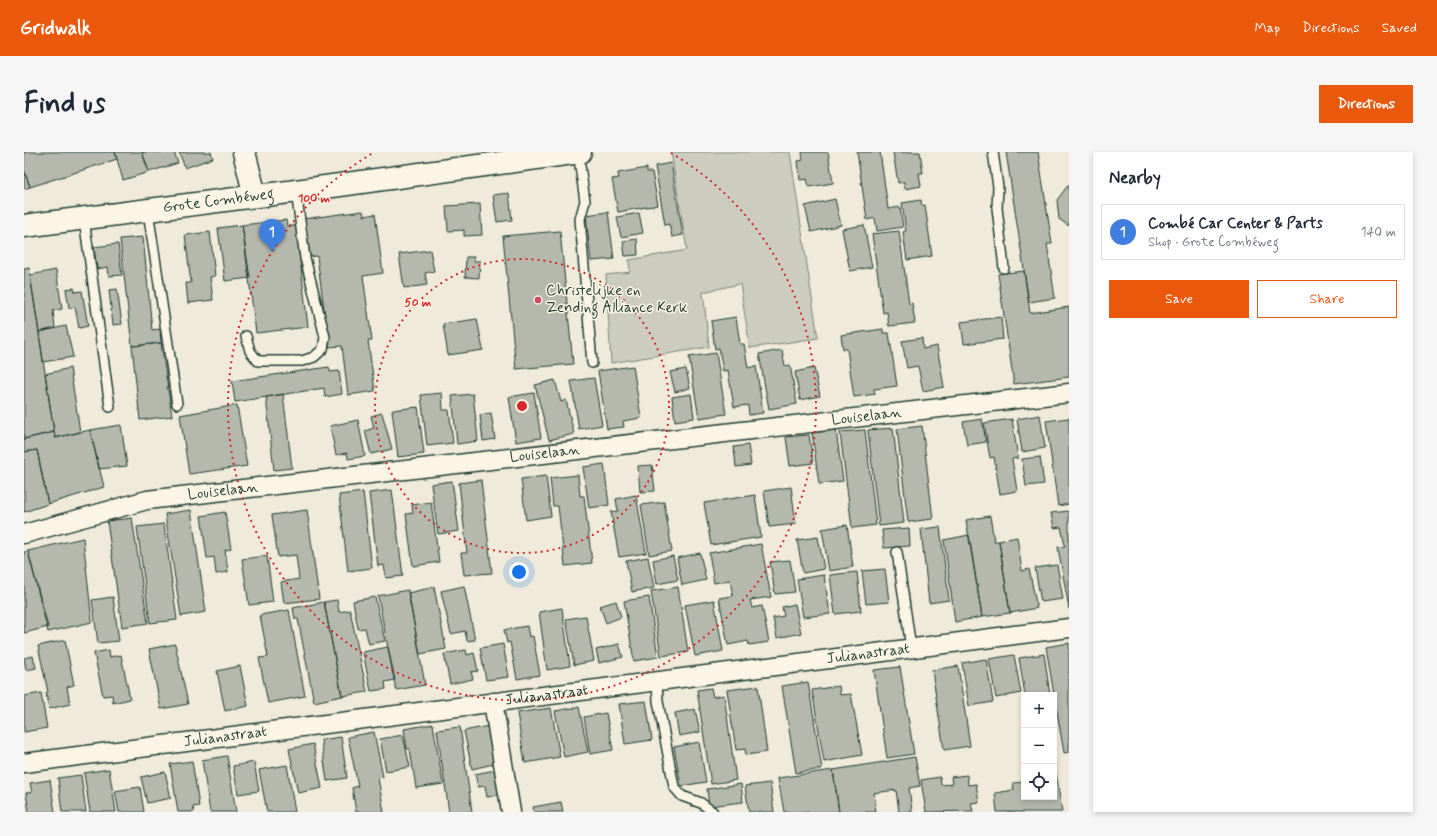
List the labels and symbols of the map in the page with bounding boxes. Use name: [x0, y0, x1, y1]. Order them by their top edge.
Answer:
street label: Grote Combéweg: [162, 184, 275, 218]
text: 100 m: [298, 191, 331, 207]
pin: 1: [259, 219, 285, 252]
place label: Christelijke en Zending Alliance Kerk: [546, 281, 688, 319]
text: 50 m: [405, 295, 432, 311]
marker: Christelijke en Zending Alliance Kerk: [533, 295, 543, 305]
centre of rings: [515, 399, 529, 413]
street label: Louiselaan: [830, 402, 903, 430]
street label: Louiselaan: [509, 440, 581, 468]
street label: Louiselaan: [187, 477, 259, 505]
your location: [509, 562, 529, 582]
street label: Julianastraat: [825, 639, 911, 669]
street label: Julianastraat: [504, 680, 590, 711]
street label: Julianastraat: [183, 722, 268, 752]

